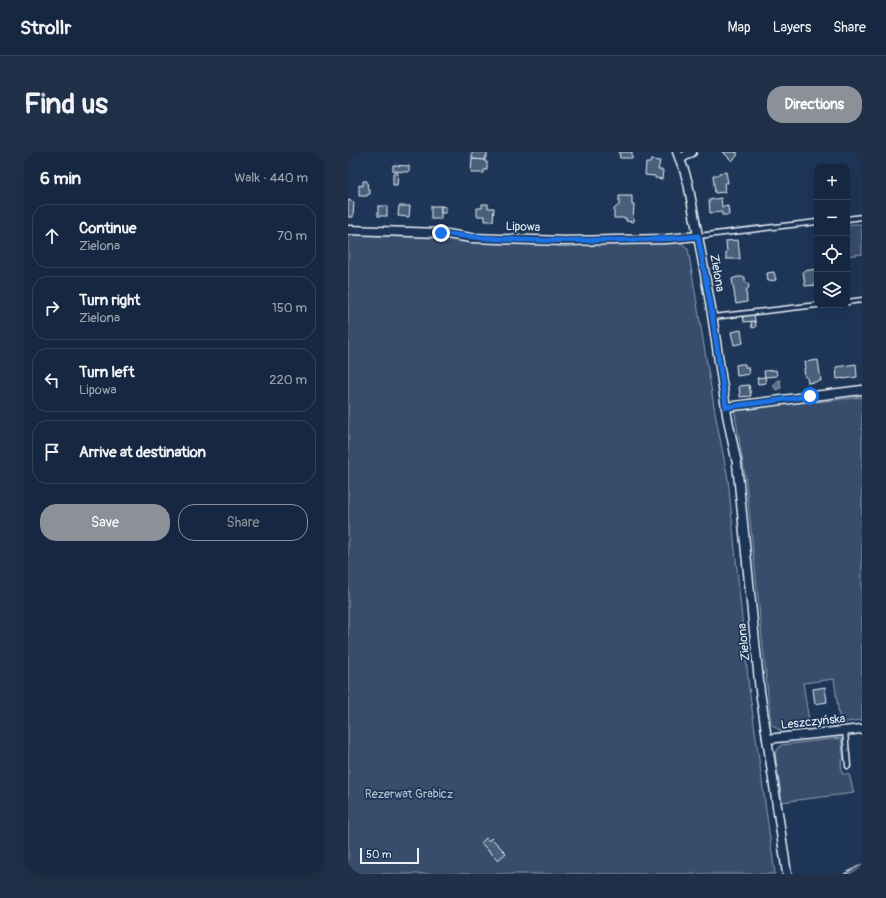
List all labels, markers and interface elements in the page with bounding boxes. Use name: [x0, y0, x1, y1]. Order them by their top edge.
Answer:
text: Strollr: [20, 16, 71, 40]
text: Map: [728, 19, 751, 36]
text: Layers: [773, 19, 811, 36]
text: Share: [833, 19, 866, 36]
button: Directions: [767, 86, 862, 123]
text: Find us: [24, 87, 108, 122]
map controls: [814, 164, 850, 308]
button: +: [814, 164, 850, 200]
text: 6 min: [40, 168, 81, 189]
text: Walk · 440 m: [234, 170, 308, 186]
button: −: [814, 200, 850, 236]
text: Continue: [79, 219, 137, 238]
street label: Lipowa: [505, 219, 541, 235]
route end: [432, 224, 450, 242]
icon: ahead: [41, 225, 63, 247]
text: 70 m: [277, 228, 307, 244]
button: locate: [814, 236, 850, 272]
text: Zielona: [79, 238, 120, 254]
street label: Zielona: [706, 253, 728, 293]
button: layers: [814, 272, 850, 308]
text: Turn right: [79, 291, 140, 310]
icon: right: [41, 297, 63, 319]
text: 150 m: [272, 300, 307, 316]
text: Zielona: [79, 310, 120, 326]
text: Turn left: [79, 363, 135, 382]
icon: left: [41, 369, 63, 391]
text: 220 m: [269, 372, 307, 388]
text: Lipowa: [79, 382, 116, 398]
route start: [801, 387, 819, 405]
icon: arrive: [41, 441, 63, 463]
text: Arrive at destination: [79, 443, 206, 462]
button: Save: [40, 504, 170, 541]
button: Share: [178, 504, 308, 541]
street label: Zielona: [735, 622, 753, 662]
street label: Leszczyńska: [780, 711, 846, 733]
park label: Rezerwat Grabicz: [365, 787, 453, 802]
scale bar: [360, 846, 419, 865]
text: 50 m: [366, 848, 392, 861]

